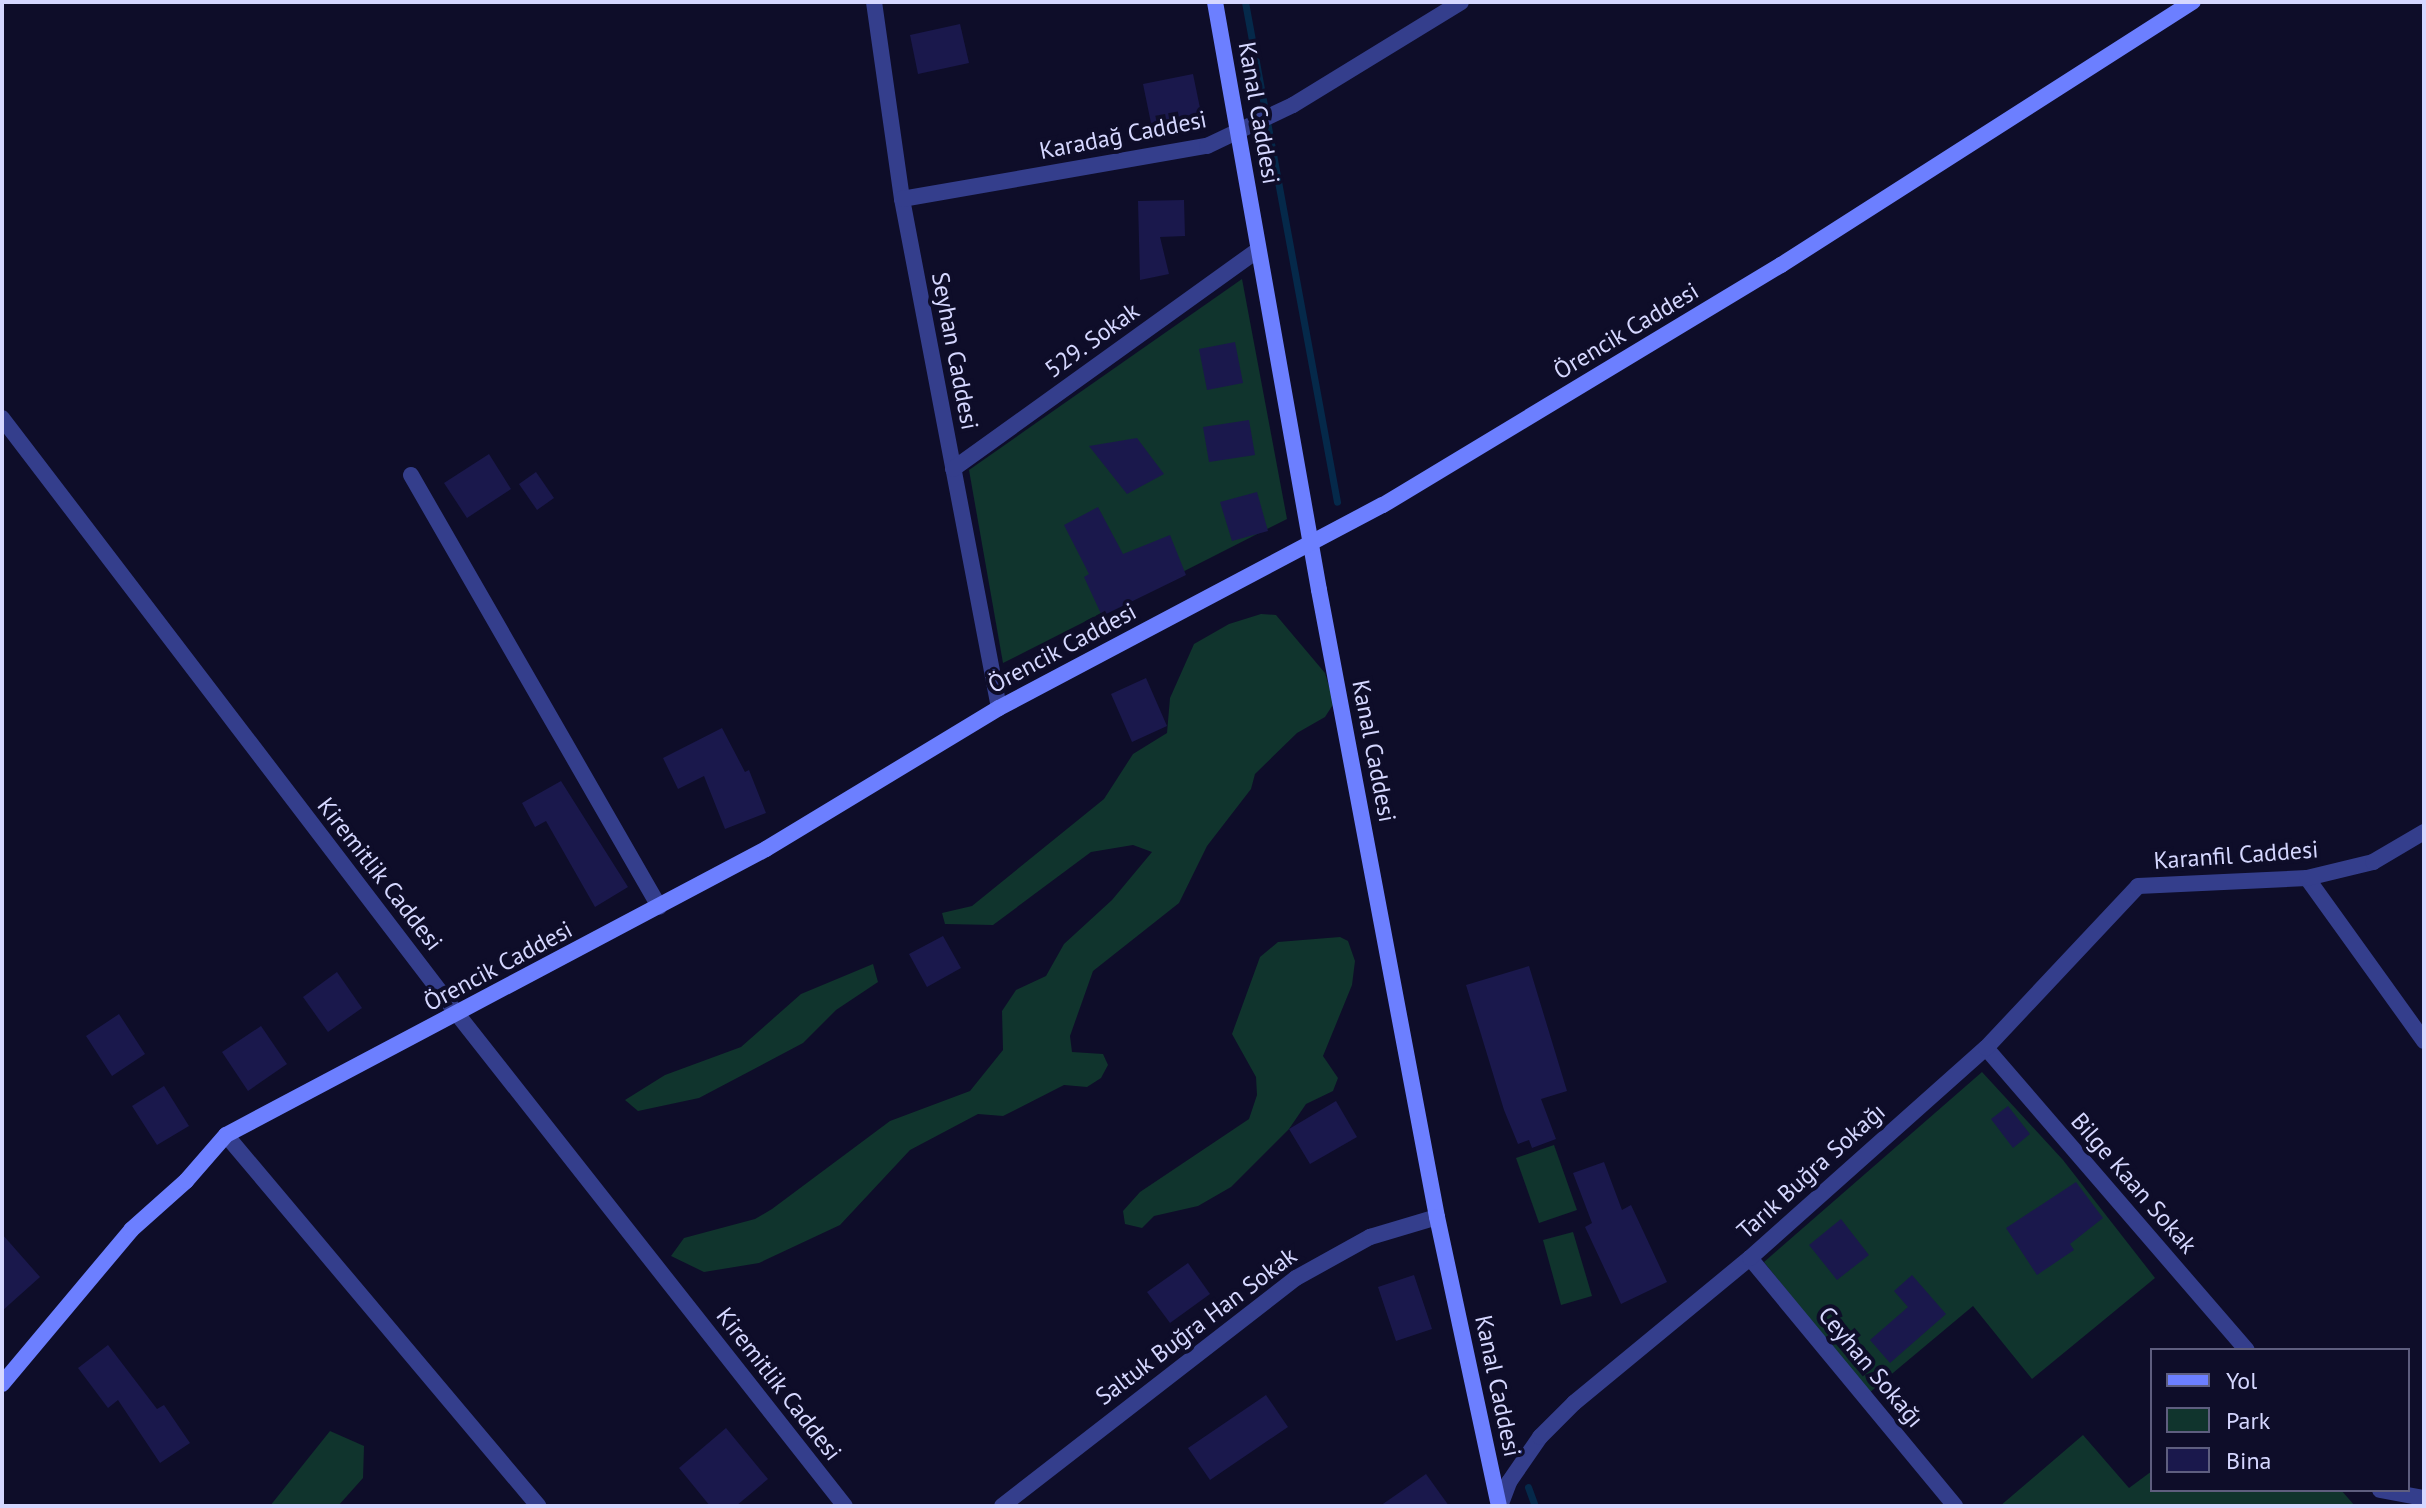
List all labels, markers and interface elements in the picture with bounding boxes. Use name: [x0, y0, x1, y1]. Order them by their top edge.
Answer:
street label: Kanal Caddesi: [1232, 40, 1286, 186]
street label: Karadağ Caddesi: [1037, 105, 1209, 165]
street label: Seyhan Caddesi: [926, 270, 984, 432]
street label: Örencik Caddesi: [1548, 276, 1704, 386]
street label: 529. Sokak: [1039, 296, 1145, 384]
street label: Örencik Caddesi: [982, 597, 1142, 699]
street label: Kanal Caddesi: [1346, 678, 1402, 824]
street label: Kiremitlik Caddesi: [311, 792, 449, 956]
street label: Karanfil Caddesi: [2153, 835, 2319, 875]
street label: Örencik Caddesi: [418, 915, 578, 1017]
street label: Tarık Buğra Sokağı: [1731, 1097, 1891, 1245]
street label: Bilge Kaan Sokak: [2065, 1107, 2203, 1259]
street label: Saltuk Buğra Han Sokak: [1089, 1241, 1303, 1411]
street label: Ceyhan Sokağı: [1812, 1301, 1930, 1433]
street label: Kiremitlik Caddesi: [710, 1302, 848, 1466]
street label: Kanal Caddesi: [1469, 1313, 1527, 1459]
legend: [2150, 1348, 2410, 1492]
text: Yol: [2226, 1365, 2257, 1396]
text: Park: [2226, 1405, 2270, 1436]
text: Bina: [2226, 1445, 2271, 1476]

